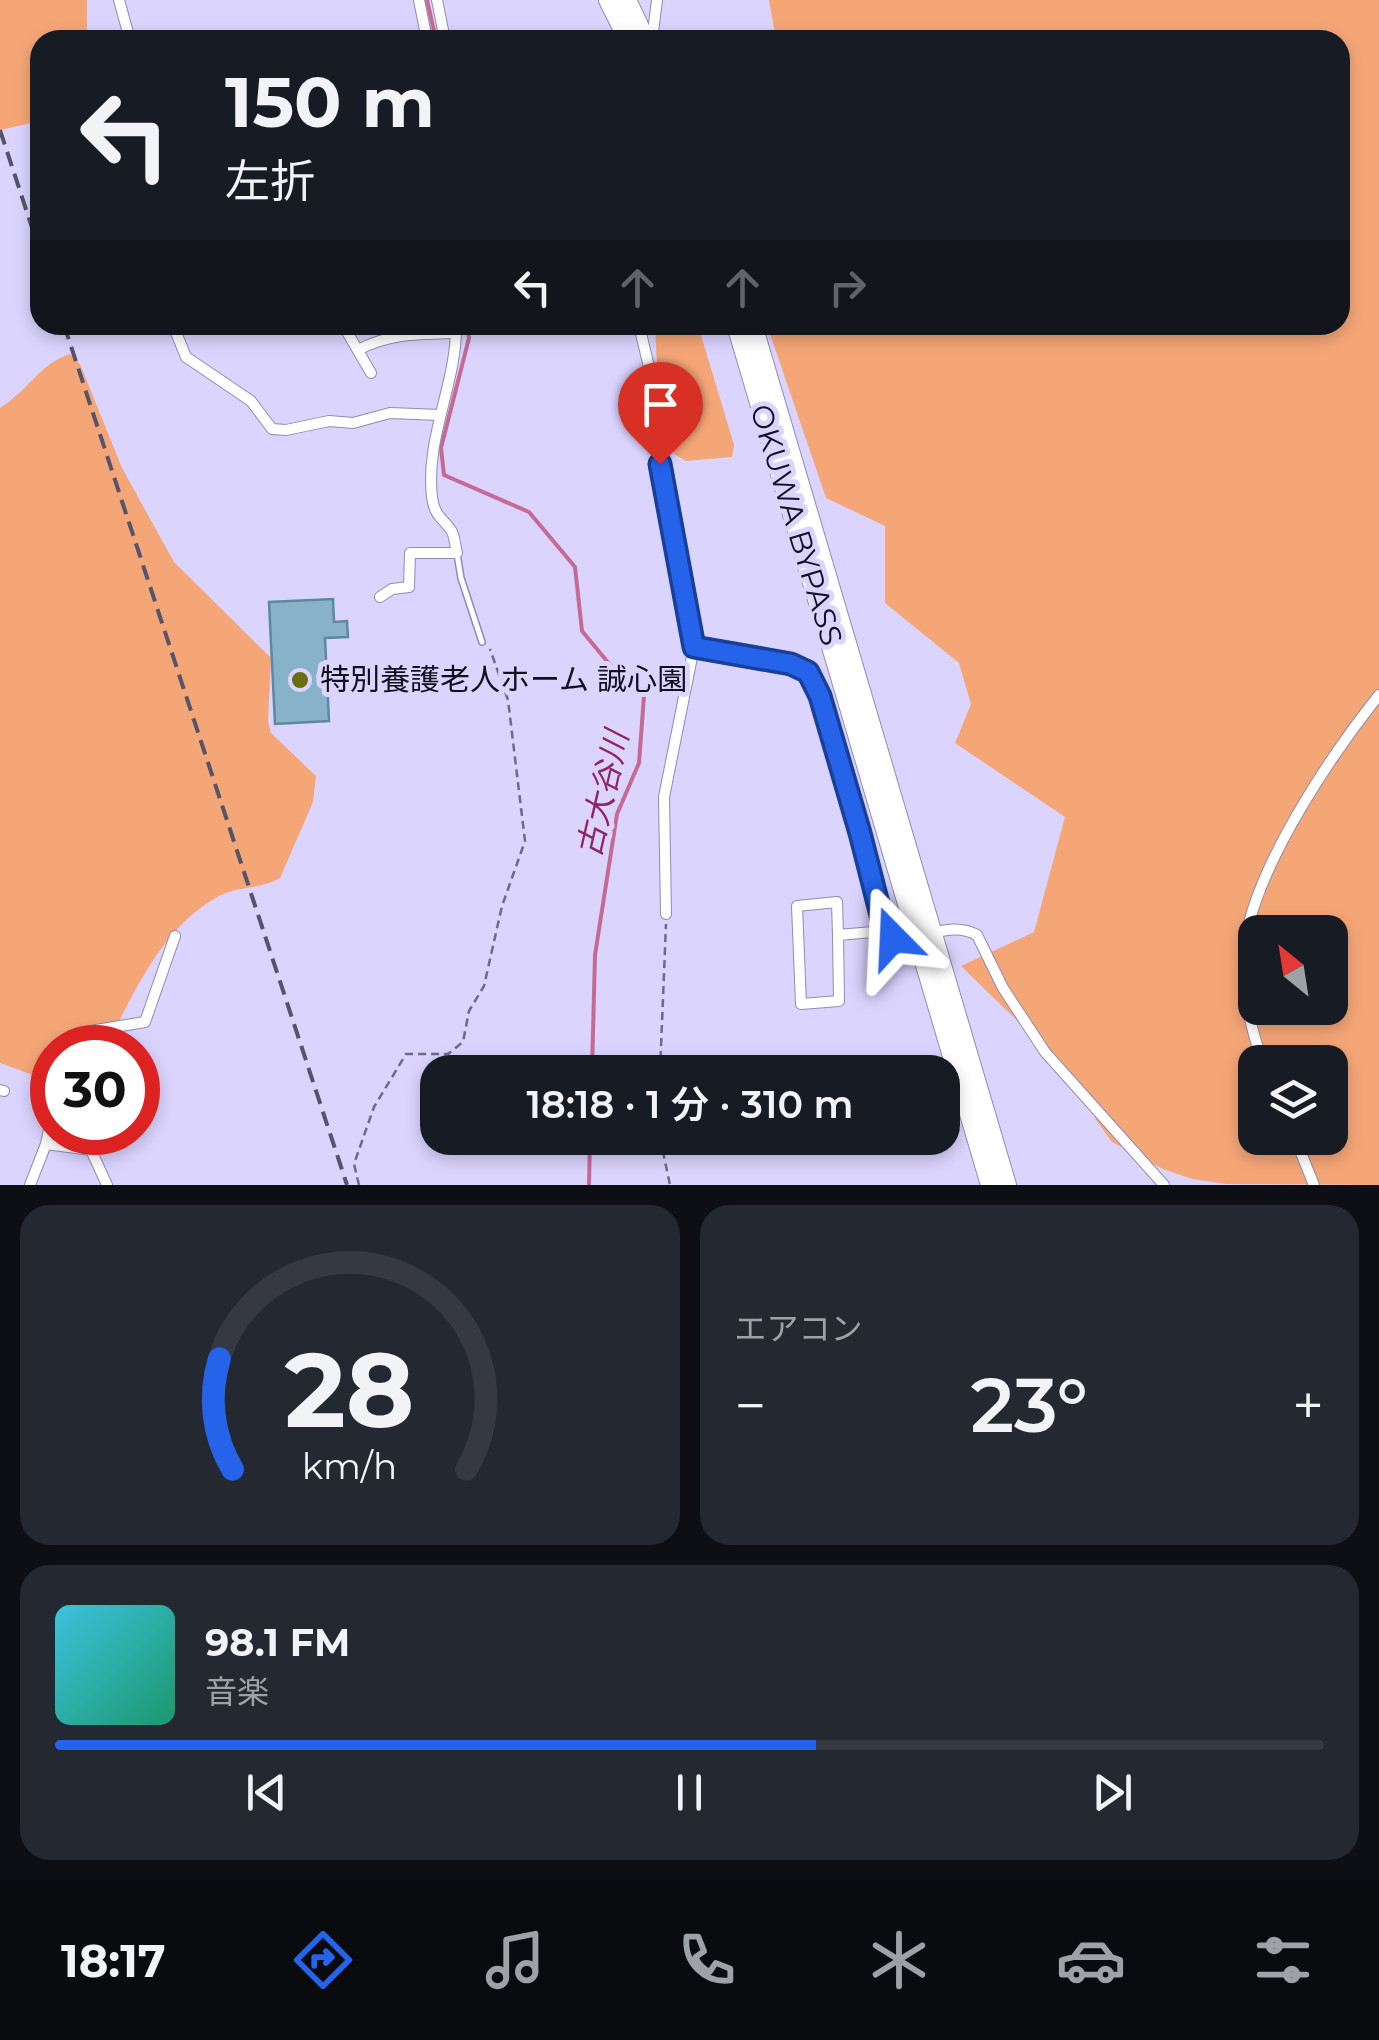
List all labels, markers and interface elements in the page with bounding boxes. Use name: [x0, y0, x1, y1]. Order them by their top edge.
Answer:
text: 150 m: [225, 59, 435, 145]
icon: left: [60, 70, 190, 200]
text: 左折: [225, 153, 315, 208]
icon: left: [505, 260, 560, 315]
icon: ahead: [610, 260, 665, 315]
icon: ahead: [715, 260, 770, 315]
icon: right: [820, 260, 875, 315]
pin: [618, 362, 703, 465]
icon: arrive: [633, 377, 688, 432]
street label: OKUWA BYPASS: [742, 400, 851, 650]
place label: 特別養護老人ホーム 誠心園: [320, 661, 687, 698]
marker: 特別養護老人ホーム 誠心園: [289, 669, 311, 691]
water label: 古大谷川: [569, 724, 637, 861]
position arrow: [841, 886, 945, 990]
north arrow: [1238, 915, 1348, 1025]
map controls: [1238, 915, 1348, 1155]
speed limit sign: 30: [30, 1025, 160, 1155]
button: layers: [1238, 1045, 1348, 1155]
text: 18:18 · 1 分 · 310 m: [527, 1081, 853, 1128]
text: エアコン: [735, 1309, 863, 1348]
text: 28: [285, 1326, 415, 1453]
text: 23°: [970, 1359, 1088, 1451]
text: −: [735, 1372, 766, 1439]
text: +: [1292, 1372, 1324, 1439]
text: km/h: [302, 1444, 397, 1488]
text: 98.1 FM: [205, 1619, 350, 1666]
text: 音楽: [205, 1672, 269, 1711]
icon: previous: [239, 1765, 294, 1820]
icon: pause: [662, 1765, 717, 1820]
icon: next: [1085, 1765, 1140, 1820]
icon: directions: [288, 1925, 358, 1995]
icon: music: [480, 1925, 550, 1995]
icon: phone: [672, 1925, 742, 1995]
icon: climate: [864, 1925, 934, 1995]
icon: car: [1056, 1925, 1126, 1995]
icon: filters: [1248, 1925, 1318, 1995]
text: 18:17: [61, 1933, 166, 1988]

